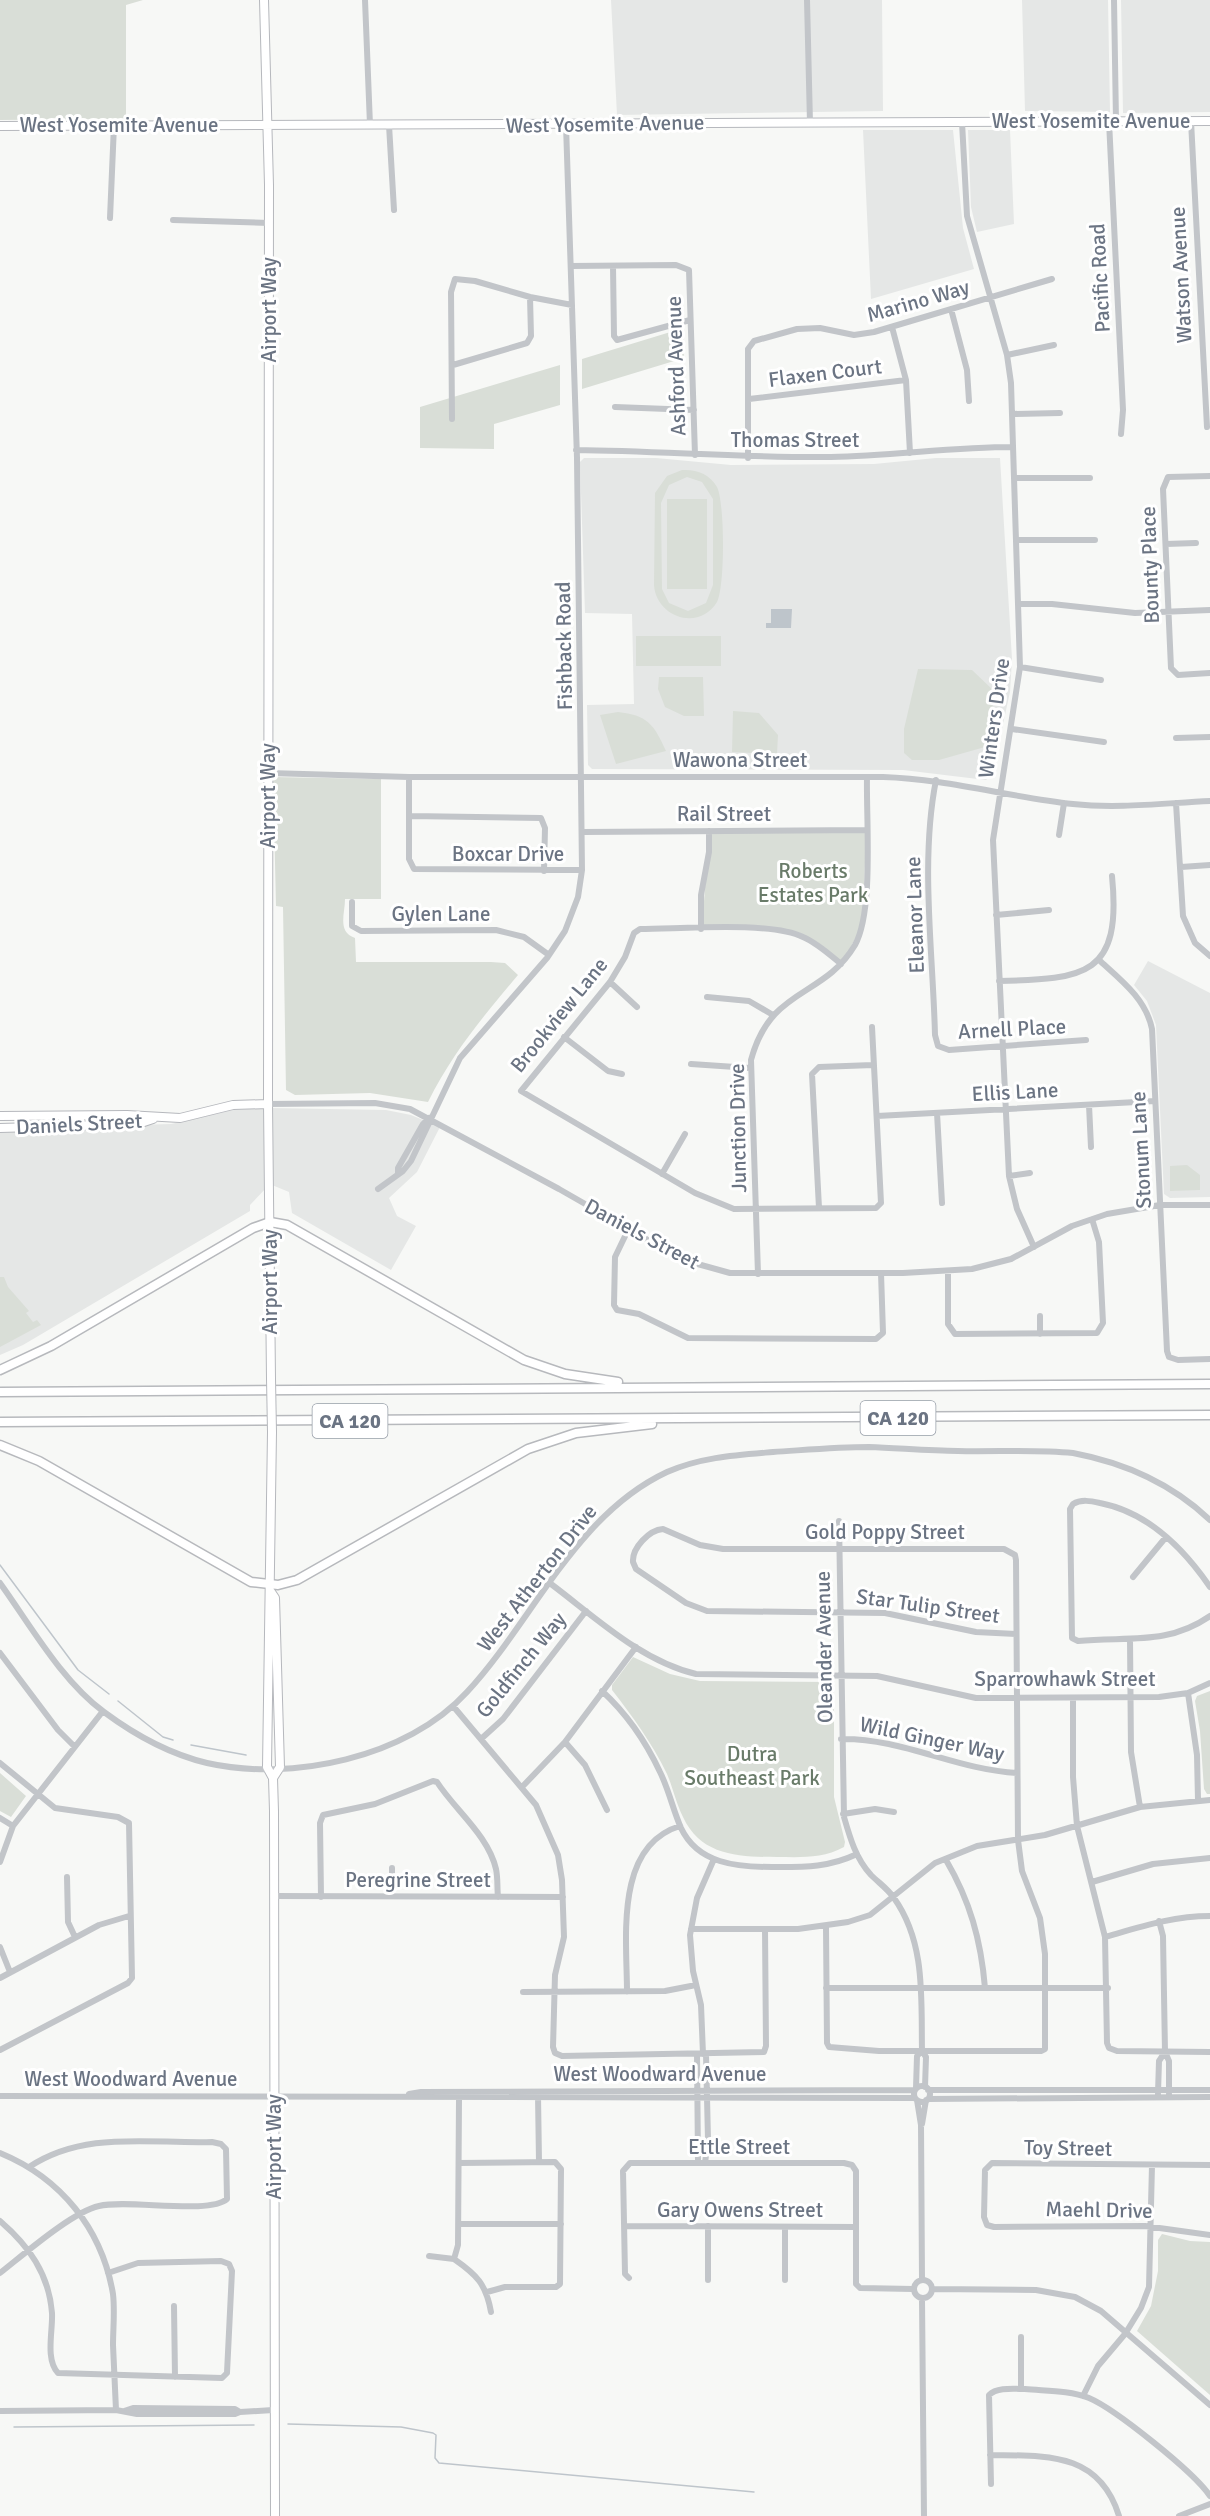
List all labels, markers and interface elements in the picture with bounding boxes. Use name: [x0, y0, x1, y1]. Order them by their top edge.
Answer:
street label: West Yosemite Avenue: [992, 108, 1190, 134]
street label: West Yosemite Avenue: [505, 109, 705, 139]
street label: West Yosemite Avenue: [20, 112, 218, 138]
street label: Watson Avenue: [1164, 206, 1198, 344]
street label: Pacific Road: [1084, 223, 1116, 333]
street label: Airport Way: [256, 257, 282, 363]
street label: Marino Way: [864, 274, 973, 328]
street label: Ashford Avenue: [661, 295, 691, 437]
street label: Flaxen Court: [767, 353, 883, 393]
street label: Thomas Street: [731, 427, 859, 453]
street label: Bounty Place: [1135, 506, 1165, 624]
street label: Fishback Road: [550, 581, 578, 711]
street label: Winters Drive: [973, 656, 1015, 780]
street label: Airport Way: [255, 743, 281, 849]
street label: Wawona Street: [673, 747, 807, 773]
street label: Rail Street: [677, 801, 771, 827]
street label: Boxcar Drive: [452, 841, 564, 867]
street label: Eleanor Lane: [900, 856, 930, 974]
park label: Roberts Estates Park: [758, 858, 869, 908]
street label: Gylen Lane: [391, 901, 491, 927]
street label: Brookview Lane: [505, 952, 613, 1078]
street label: Arnell Place: [957, 1013, 1067, 1045]
street label: Junction Drive: [724, 1063, 752, 1193]
street label: Ellis Lane: [971, 1077, 1059, 1107]
street label: Stonum Lane: [1125, 1091, 1157, 1209]
street label: Daniels Street: [15, 1108, 143, 1140]
street label: Daniels Street: [580, 1193, 704, 1275]
street label: Airport Way: [257, 1229, 283, 1335]
road number: CA 120: [860, 1401, 936, 1435]
road number: CA 120: [312, 1404, 388, 1438]
street label: West Atherton Drive: [471, 1499, 603, 1657]
street label: Gold Poppy Street: [805, 1519, 965, 1545]
street label: Oleander Avenue: [810, 1571, 838, 1723]
street label: Star Tulip Street: [855, 1583, 1001, 1629]
street label: Goldfinch Way: [470, 1607, 572, 1723]
street label: Sparrowhawk Street: [974, 1666, 1156, 1692]
street label: Wild Ginger Way: [857, 1711, 1007, 1767]
park label: Dutra Southeast Park: [684, 1741, 820, 1791]
street label: Peregrine Street: [345, 1867, 491, 1893]
street label: West Woodward Avenue: [553, 2061, 767, 2087]
street label: West Woodward Avenue: [24, 2066, 238, 2092]
street label: Airport Way: [261, 2094, 287, 2200]
street label: Ettle Street: [688, 2134, 790, 2160]
street label: Toy Street: [1024, 2134, 1112, 2162]
street label: Maehl Drive: [1045, 2196, 1153, 2224]
street label: Gary Owens Street: [657, 2197, 823, 2223]

